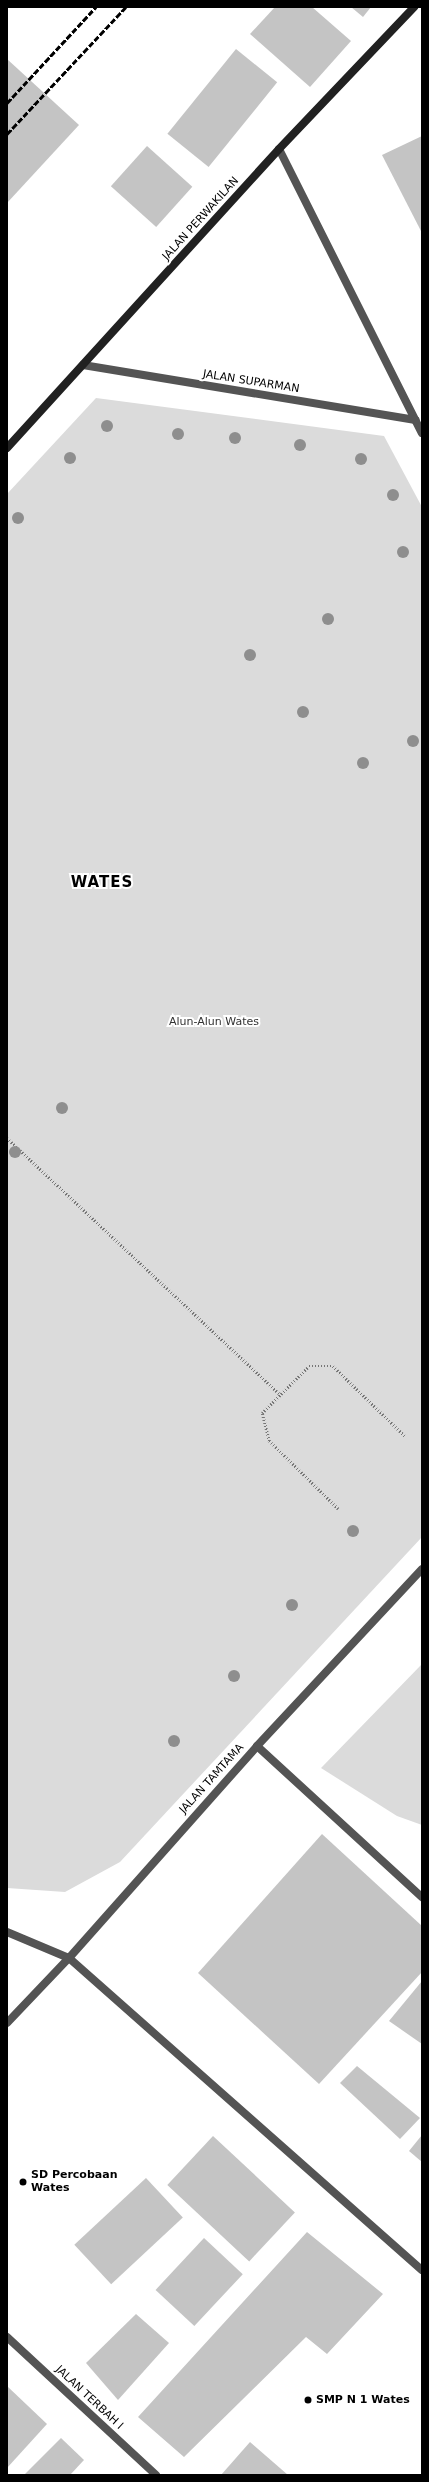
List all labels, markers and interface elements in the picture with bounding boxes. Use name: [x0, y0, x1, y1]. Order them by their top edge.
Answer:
street label: JALAN PERWAKILAN: [160, 175, 242, 263]
street label: JALAN SUPARMAN: [202, 368, 300, 396]
district label: WATES: [71, 874, 133, 892]
park label: Alun-Alun Wates: [169, 1015, 259, 1029]
street label: JALAN TAMTAMA: [177, 1741, 247, 1817]
place label: SD Percobaan Wates: [31, 2169, 117, 2195]
marker: SD Percobaan Wates: [18, 2177, 28, 2187]
street label: JALAN TERBAH I: [52, 2363, 126, 2433]
place label: SMP N 1 Wates: [316, 2393, 410, 2407]
marker: SMP N 1 Wates: [303, 2395, 313, 2405]

